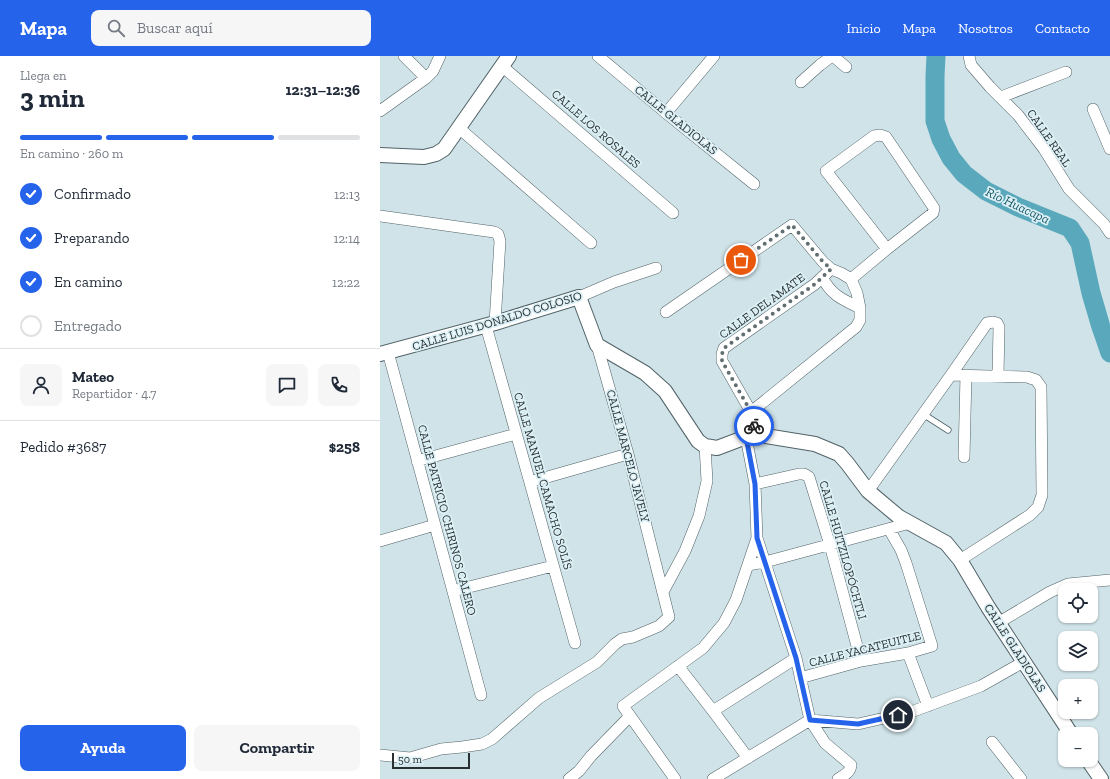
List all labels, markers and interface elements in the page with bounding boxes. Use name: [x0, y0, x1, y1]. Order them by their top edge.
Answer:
search box: [91, 10, 371, 46]
text: Mapa: [20, 17, 67, 40]
icon: search: [105, 17, 127, 39]
text: Buscar aquí: [137, 19, 213, 37]
text: Inicio: [847, 20, 881, 37]
text: Mapa: [903, 20, 936, 37]
text: Nosotros: [958, 20, 1013, 37]
text: Contacto: [1035, 20, 1090, 37]
text: Llega en: [20, 68, 67, 83]
text: 12:31–12:36: [286, 81, 360, 99]
text: 3 min: [20, 82, 85, 114]
street label: CALLE GLADIOLAS: [632, 82, 720, 158]
street label: CALLE LOS ROSALES: [549, 87, 643, 171]
street label: CALLE REAL: [1024, 106, 1074, 170]
text: En camino · 260 m: [20, 146, 123, 161]
icon: check: [20, 183, 42, 205]
water label: Río Huacapa: [984, 184, 1052, 227]
text: Confirmado: [54, 185, 131, 203]
text: 12:13: [334, 187, 360, 202]
icon: check: [20, 227, 42, 249]
text: Preparando: [54, 229, 130, 247]
text: 12:14: [333, 231, 360, 246]
pin: [724, 243, 758, 277]
icon: bag: [730, 249, 752, 271]
street label: CALLE DEL AMATE: [716, 270, 808, 342]
icon: check: [20, 271, 42, 293]
text: En camino: [54, 273, 122, 291]
text: 12:22: [332, 275, 360, 290]
street label: CALLE LUIS DONALDO COLOSIO: [410, 288, 584, 354]
text: Entregado: [54, 317, 122, 335]
button: person: [20, 364, 62, 406]
button: chat: [266, 364, 308, 406]
button: phone: [318, 364, 360, 406]
text: Mateo: [72, 368, 114, 386]
text: Repartidor · 4.7: [72, 386, 156, 401]
street label: CALLE MARCELO JAVELY: [604, 388, 653, 525]
street label: CALLE MANUEL CAMACHO SOLÍS: [511, 390, 576, 571]
courier: [734, 406, 774, 446]
icon: bike: [743, 415, 765, 437]
street label: CALLE PATRICIO CHIRINOS CALERO: [415, 423, 479, 617]
text: Pedido #3687: [20, 438, 106, 456]
text: $258: [329, 438, 360, 456]
street label: CALLE HUITZILOPÓCHTLI: [816, 479, 871, 621]
map controls: [1058, 583, 1098, 767]
button: locate: [1058, 583, 1098, 623]
street label: CALLE GLADIOLAS: [981, 601, 1049, 695]
street label: CALLE YACATEUITLE: [808, 628, 922, 670]
button: layers: [1058, 631, 1098, 671]
button: +: [1058, 679, 1098, 719]
pin: [881, 698, 915, 732]
icon: home: [887, 704, 909, 726]
button: Ayuda: [20, 725, 186, 771]
button: Compartir: [194, 725, 360, 771]
button: −: [1058, 727, 1098, 767]
scale bar: [392, 751, 470, 770]
text: 50 m: [398, 753, 422, 766]

